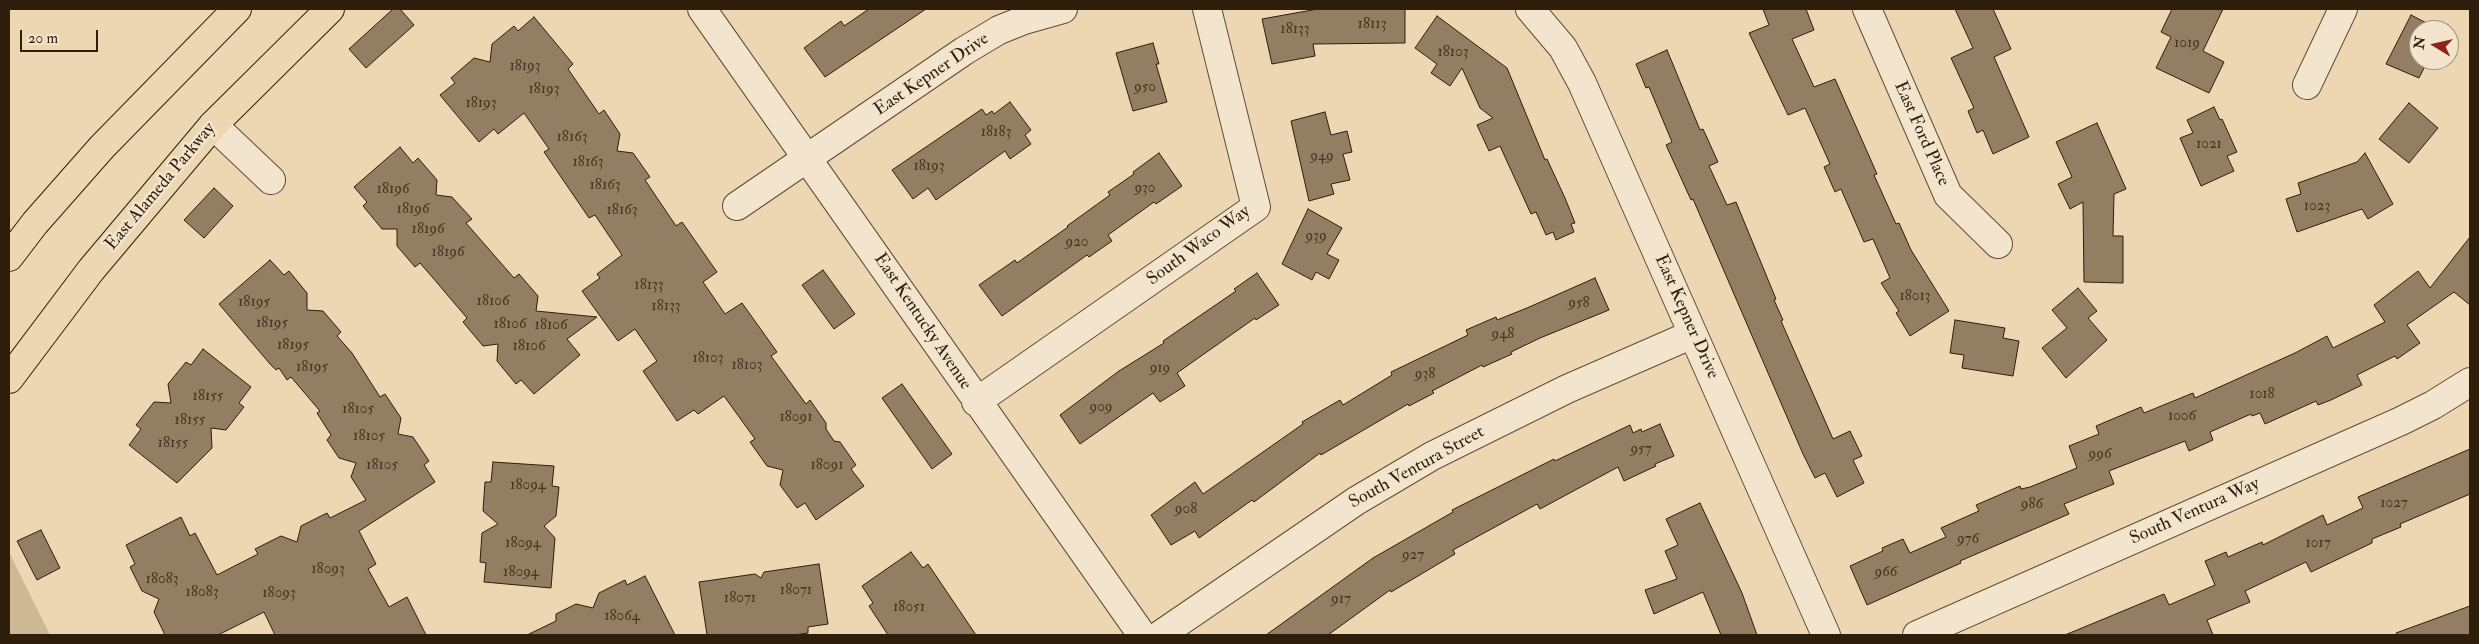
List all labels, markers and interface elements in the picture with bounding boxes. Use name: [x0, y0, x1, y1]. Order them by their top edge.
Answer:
house number: 18113: [1358, 16, 1386, 34]
scale bar: [22, 20, 100, 52]
north arrow: [2409, 20, 2459, 70]
house number: 18133: [1280, 21, 1310, 39]
text: 20 m: [28, 29, 58, 48]
street label: East Kepner Drive: [871, 29, 993, 121]
house number: 1019: [2174, 35, 2200, 53]
text: N: [2410, 35, 2429, 50]
house number: 18103: [1437, 44, 1469, 62]
house number: 18193: [509, 58, 541, 76]
street label: East Ford Place: [1888, 78, 1954, 190]
house number: 950: [1134, 79, 1156, 97]
house number: 18193: [528, 81, 560, 99]
house number: 18193: [465, 95, 497, 113]
street label: East Alameda Parkway: [101, 119, 221, 255]
house number: 18183: [981, 124, 1011, 142]
house number: 18163: [557, 129, 587, 147]
house number: 1021: [2196, 136, 2222, 154]
house number: 949: [1310, 148, 1334, 166]
house number: 18163: [573, 154, 603, 172]
house number: 18193: [913, 158, 945, 176]
house number: 18163: [590, 177, 620, 195]
house number: 930: [1134, 180, 1156, 198]
house number: 18196: [377, 181, 409, 199]
house number: 1023: [2304, 198, 2330, 216]
house number: 18196: [397, 201, 429, 219]
street label: South Waco Way: [1143, 201, 1255, 291]
house number: 18163: [607, 202, 637, 220]
house number: 18196: [412, 221, 444, 239]
house number: 939: [1305, 228, 1327, 246]
house number: 920: [1066, 234, 1088, 252]
house number: 18196: [432, 244, 464, 262]
street label: East Kentucky Avenue: [868, 250, 976, 394]
street label: East Kepner Drive: [1649, 252, 1723, 382]
house number: 18133: [634, 277, 664, 295]
house number: 18013: [1899, 288, 1931, 306]
house number: 18106: [477, 293, 509, 311]
house number: 18195: [238, 294, 270, 312]
house number: 958: [1568, 295, 1590, 313]
house number: 18133: [651, 298, 681, 316]
house number: 18195: [256, 315, 288, 333]
house number: 18106: [494, 316, 526, 334]
house number: 18106: [535, 317, 567, 335]
house number: 948: [1492, 326, 1514, 344]
house number: 18195: [277, 337, 309, 355]
house number: 18106: [513, 338, 545, 356]
house number: 18103: [692, 350, 724, 368]
house number: 18103: [731, 357, 763, 375]
house number: 18195: [296, 359, 328, 377]
house number: 919: [1150, 360, 1170, 378]
house number: 938: [1415, 366, 1435, 384]
house number: 1018: [2249, 386, 2275, 404]
house number: 18155: [193, 388, 223, 406]
house number: 909: [1089, 399, 1113, 417]
house number: 18105: [342, 401, 374, 419]
house number: 1006: [2168, 408, 2196, 426]
house number: 18091: [779, 409, 813, 427]
house number: 18155: [175, 412, 205, 430]
street label: South Ventura Street: [1346, 422, 1488, 514]
house number: 18105: [353, 428, 385, 446]
house number: 18155: [158, 435, 188, 453]
house number: 957: [1630, 441, 1652, 459]
house number: 996: [2089, 446, 2111, 464]
house number: 18105: [366, 457, 398, 475]
house number: 18091: [810, 457, 844, 475]
street label: South Ventura Way: [2127, 474, 2263, 550]
house number: 18094: [510, 477, 546, 495]
house number: 1027: [2380, 495, 2408, 513]
house number: 986: [2021, 496, 2043, 514]
house number: 908: [1175, 501, 1197, 519]
house number: 976: [1957, 531, 1979, 549]
house number: 18094: [505, 535, 541, 553]
house number: 1017: [2305, 535, 2331, 553]
house number: 927: [1402, 547, 1424, 565]
house number: 18093: [311, 561, 345, 579]
house number: 18094: [503, 564, 539, 582]
house number: 966: [1875, 564, 1897, 582]
house number: 18083: [146, 571, 178, 589]
house number: 18071: [780, 582, 812, 600]
house number: 18083: [186, 584, 218, 602]
house number: 18093: [262, 585, 296, 603]
house number: 18071: [724, 590, 756, 608]
house number: 917: [1331, 591, 1351, 609]
house number: 18051: [893, 599, 925, 617]
house number: 18064: [604, 608, 640, 626]

